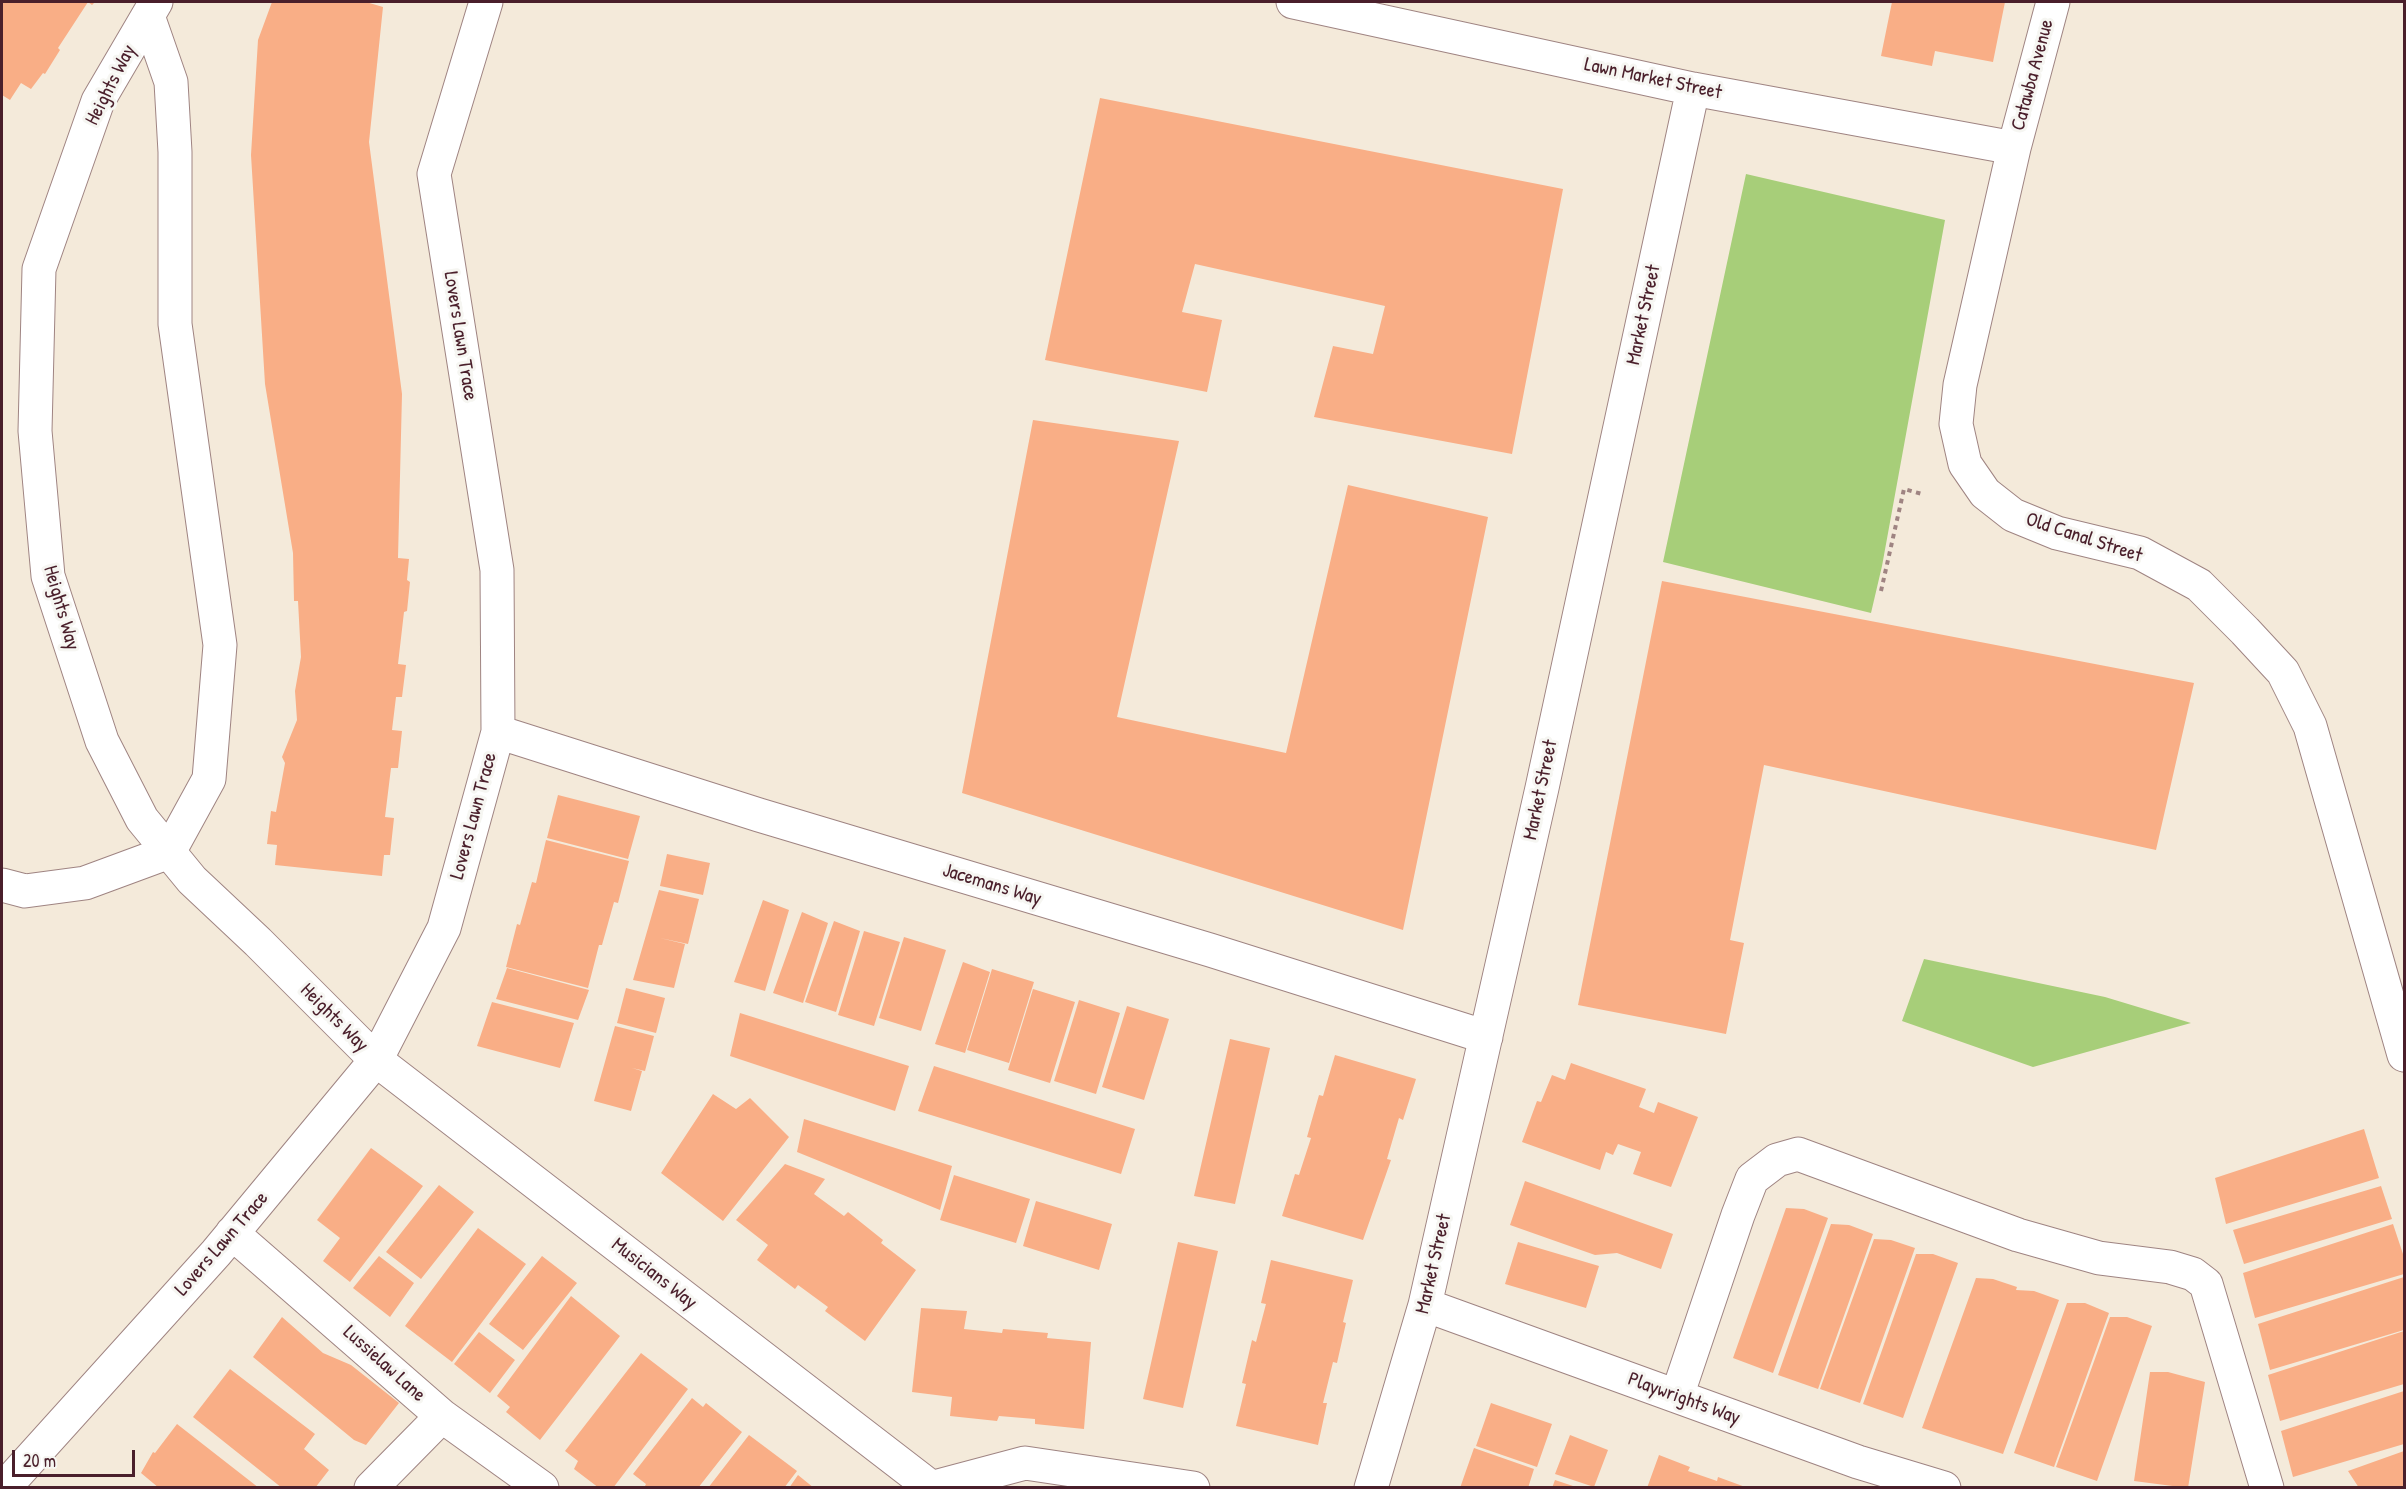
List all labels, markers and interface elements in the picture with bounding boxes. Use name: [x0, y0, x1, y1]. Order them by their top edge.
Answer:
street label: Catawba Avenue: [2007, 17, 2059, 133]
street label: Heights Way: [81, 41, 141, 129]
street label: Lawn Market Street: [1582, 53, 1724, 105]
street label: Market Street: [1622, 263, 1666, 367]
street label: Lovers Lawn Trace: [438, 270, 482, 402]
street label: Old Canal Street: [2023, 508, 2145, 568]
street label: Heights Way: [37, 563, 85, 653]
street label: Market Street: [1519, 738, 1563, 842]
street label: Lovers Lawn Trace: [446, 750, 502, 882]
street label: Jacemans Way: [940, 859, 1044, 911]
street label: Heights Way: [295, 979, 373, 1057]
street label: Lovers Lawn Trace: [170, 1187, 274, 1301]
street label: Market Street: [1411, 1212, 1457, 1316]
street label: Musicians Way: [606, 1233, 702, 1315]
street label: Lussielaw Lane: [338, 1321, 430, 1407]
street label: Playwrights Way: [1625, 1368, 1743, 1430]
scale bar: [15, 1438, 138, 1476]
text: 20 m: [23, 1448, 56, 1473]

